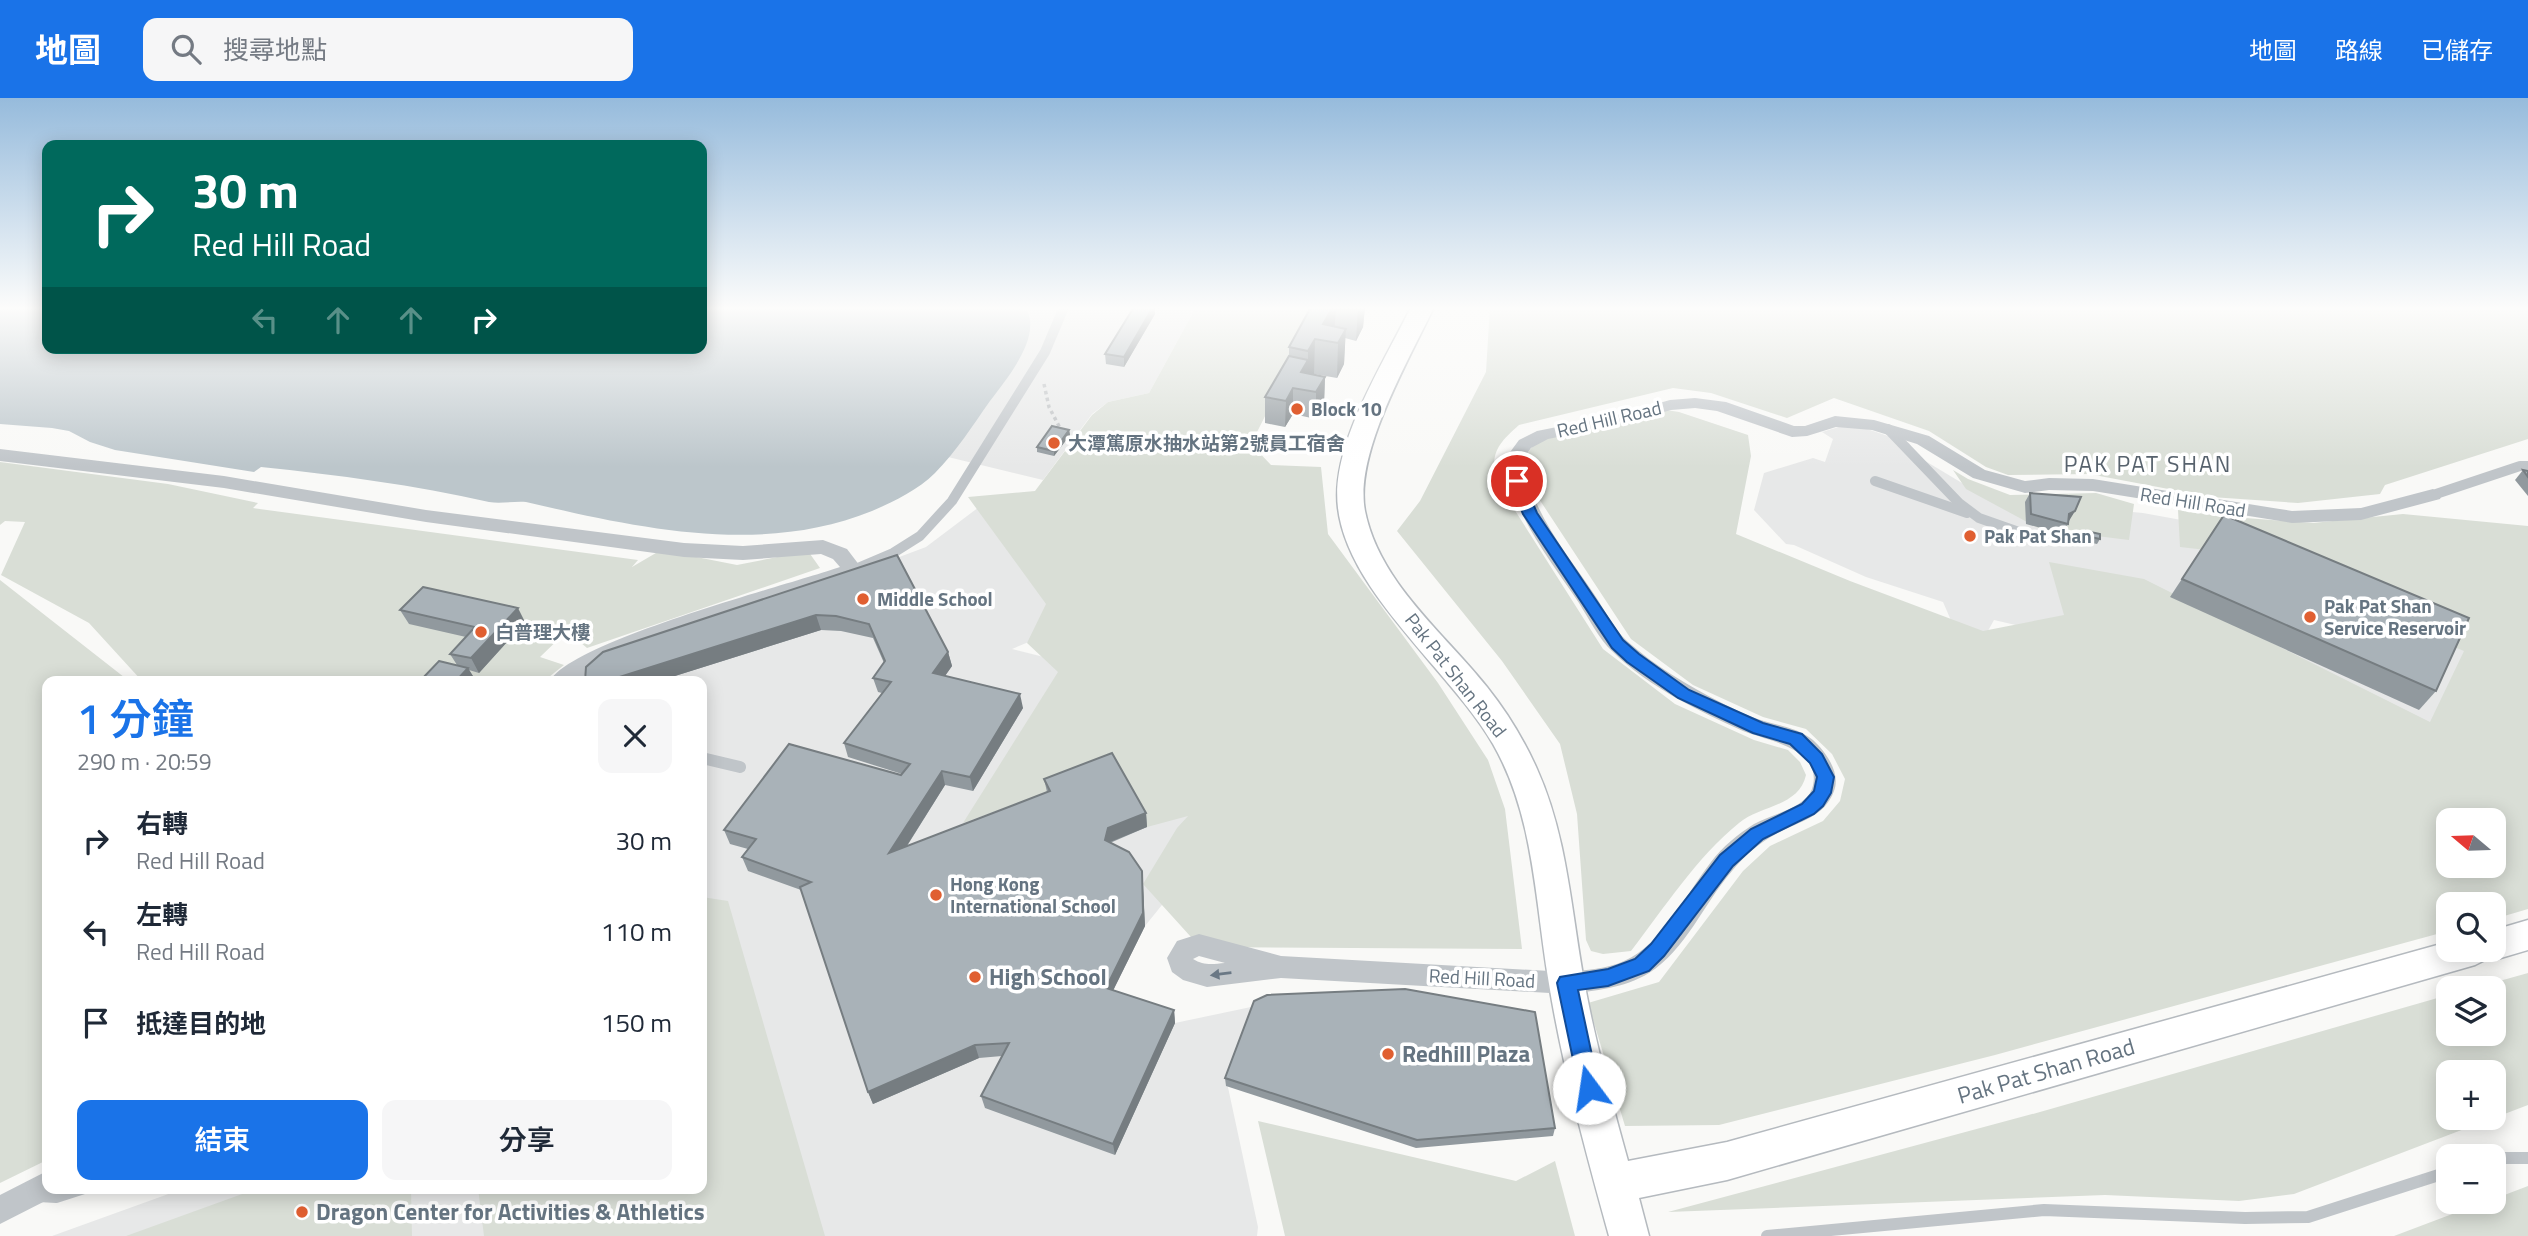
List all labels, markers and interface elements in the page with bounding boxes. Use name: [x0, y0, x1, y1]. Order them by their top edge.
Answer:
search box: [143, 18, 633, 81]
text: 地圖: [35, 25, 101, 75]
icon: search: [167, 30, 205, 68]
text: 搜尋地點: [223, 30, 327, 69]
text: 地圖: [2249, 32, 2297, 68]
text: 路線: [2335, 32, 2383, 68]
text: 已儲存: [2421, 32, 2493, 68]
text: 30 m: [192, 152, 299, 227]
icon: right: [77, 168, 168, 259]
text: Red Hill Road: [192, 220, 371, 268]
icon: left: [246, 301, 284, 339]
icon: ahead: [319, 301, 357, 339]
icon: ahead: [392, 301, 430, 339]
icon: right: [465, 301, 503, 339]
street label: Red Hill Road: [1554, 392, 1664, 445]
place label: Block 10: [1311, 394, 1382, 423]
marker: Block 10: [1289, 401, 1305, 417]
place label: 大潭篤原水抽水站第2號員工宿舍: [1068, 428, 1345, 457]
marker: 大潭篤原水抽水站第2號員工宿舍: [1046, 435, 1062, 451]
district label: PAK PAT SHAN: [2064, 446, 2232, 481]
pin: [1487, 451, 1547, 511]
icon: arrive: [1498, 462, 1536, 500]
street label: Red Hill Road: [2138, 479, 2248, 524]
place label: Pak Pat Shan: [1984, 521, 2092, 550]
marker: Pak Pat Shan: [1962, 528, 1978, 544]
place label: Middle School: [877, 584, 993, 613]
marker: Middle School: [855, 591, 871, 607]
place label: Pak Pat Shan Service Reservoir: [2324, 591, 2466, 642]
street label: Pak Pat Shan Road: [1398, 606, 1514, 743]
marker: Pak Pat Shan Service Reservoir: [2302, 609, 2318, 625]
place label: 白普理大樓: [495, 617, 590, 646]
marker: 白普理大樓: [473, 624, 489, 640]
text: 1 分鐘: [77, 686, 194, 750]
button: close: [598, 699, 672, 773]
text: 290 m · 20:59: [77, 744, 212, 779]
text: 右轉: [136, 804, 188, 843]
north arrow: [2436, 808, 2506, 878]
map controls: [2436, 808, 2506, 1214]
text: 30 m: [615, 821, 672, 860]
icon: right: [77, 822, 115, 860]
text: Red Hill Road: [136, 843, 265, 878]
place label: Hong Kong International School: [950, 869, 1116, 920]
marker: Hong Kong International School: [928, 887, 944, 903]
button: search: [2436, 892, 2506, 962]
text: 左轉: [136, 895, 188, 934]
text: 110 m: [601, 912, 672, 951]
icon: left: [77, 913, 115, 951]
text: Red Hill Road: [136, 934, 265, 969]
place label: High School: [989, 959, 1107, 994]
street label: Red Hill Road: [1428, 960, 1536, 995]
one-way arrow: [1210, 968, 1232, 979]
marker: High School: [967, 969, 983, 985]
button: layers: [2436, 976, 2506, 1046]
text: 150 m: [601, 1003, 672, 1042]
icon: arrive: [77, 1004, 115, 1042]
text: 抵達目的地: [136, 1004, 266, 1043]
street label: Pak Pat Shan Road: [1953, 1028, 2139, 1113]
place label: Redhill Plaza: [1402, 1036, 1530, 1071]
marker: Redhill Plaza: [1380, 1046, 1396, 1062]
position arrow: [1552, 1051, 1626, 1125]
button: +: [2436, 1060, 2506, 1130]
button: 結束: [77, 1100, 368, 1180]
button: 分享: [382, 1100, 672, 1180]
button: −: [2436, 1144, 2506, 1214]
place label: Dragon Center for Activities & Athletics: [316, 1194, 705, 1229]
marker: Dragon Center for Activities & Athletics: [294, 1204, 310, 1220]

